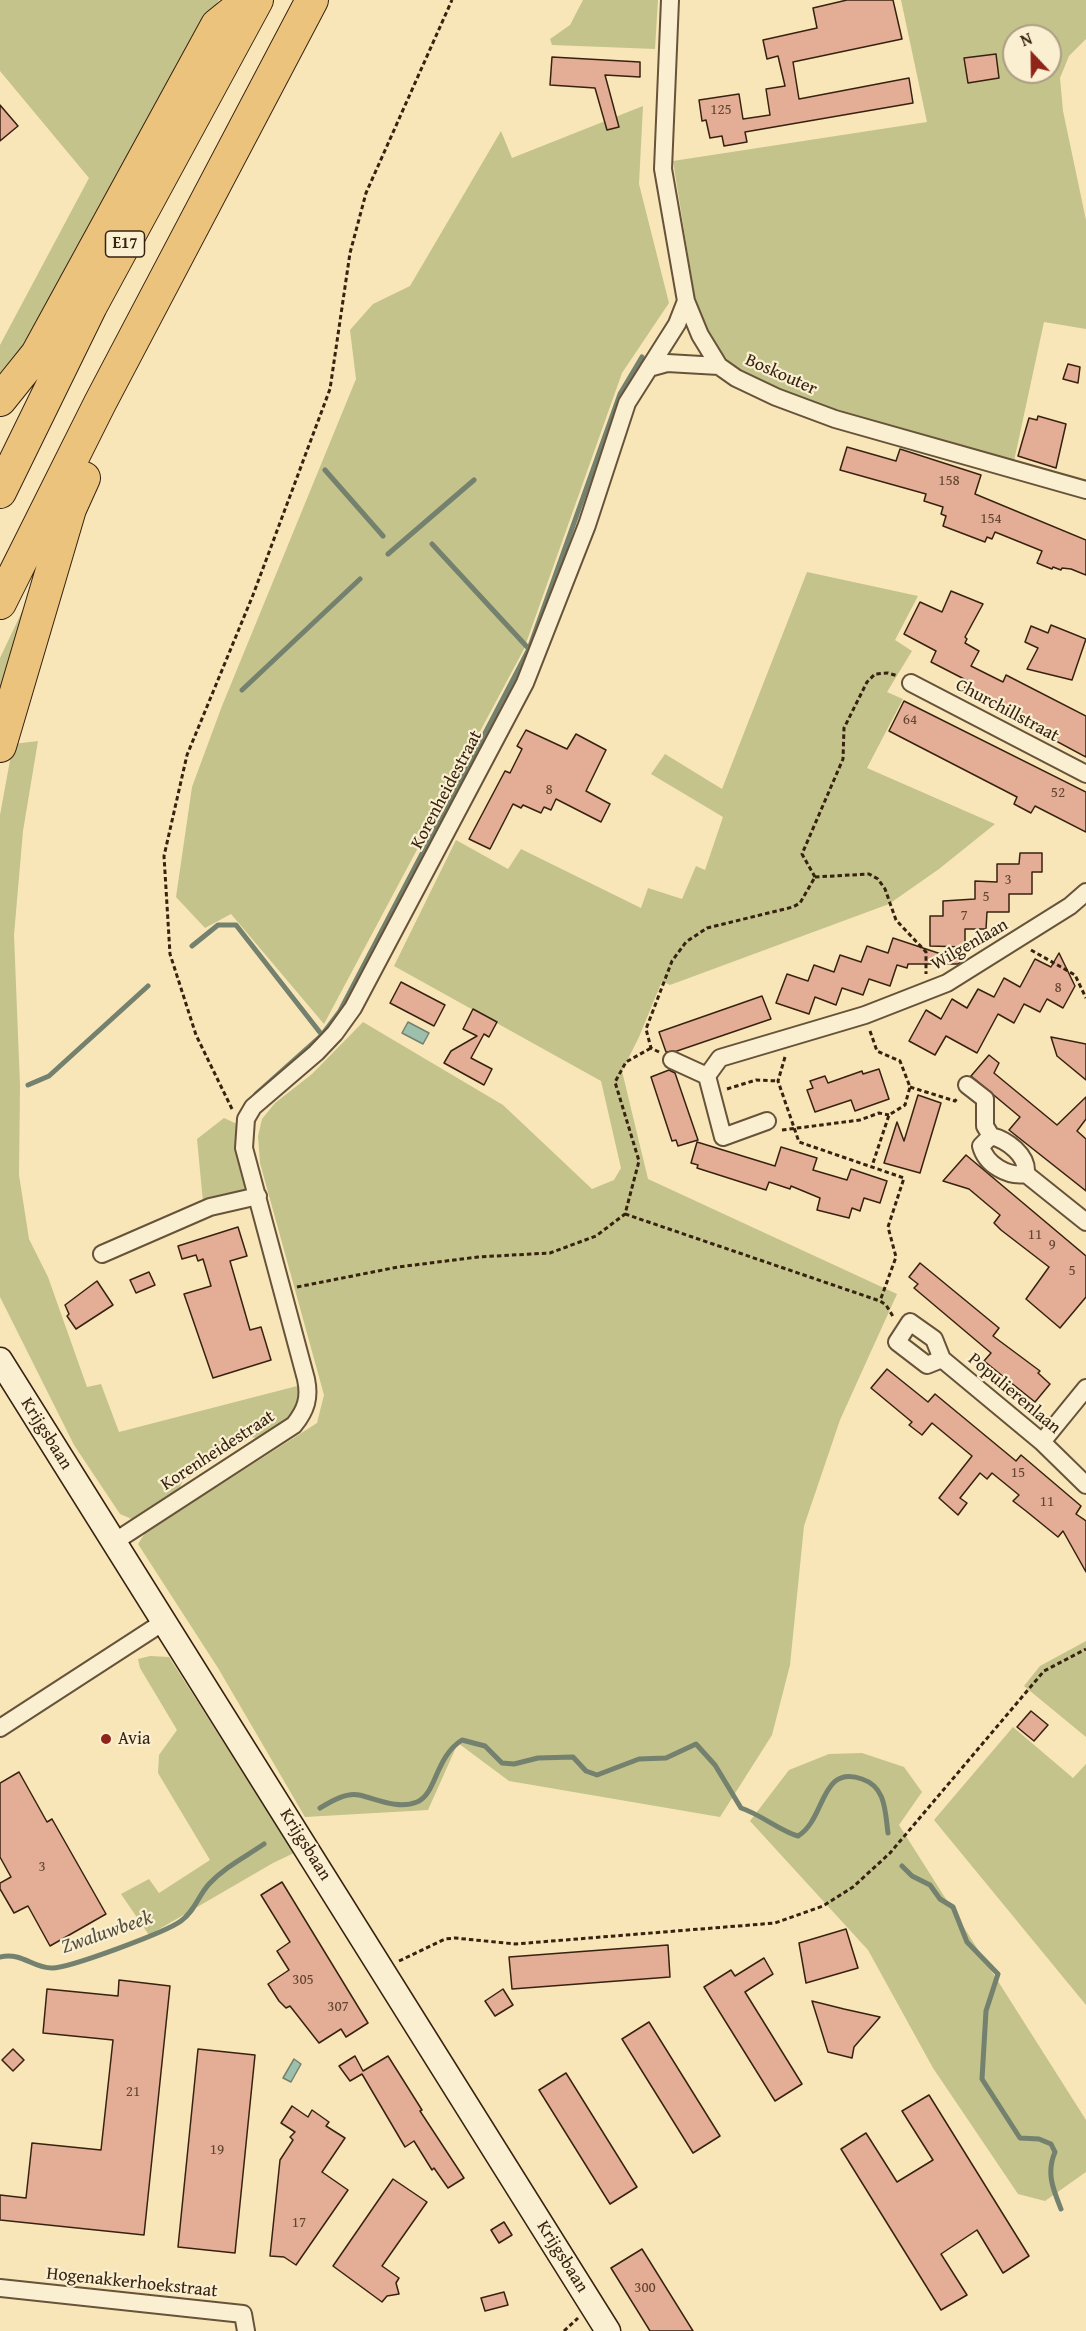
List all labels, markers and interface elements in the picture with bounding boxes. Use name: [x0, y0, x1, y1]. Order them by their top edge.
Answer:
north arrow: [1002, 24, 1062, 84]
text: N: [1017, 26, 1035, 52]
house number: 125: [710, 101, 732, 119]
road number: E17: [106, 231, 144, 257]
street label: Boskouter: [742, 350, 820, 400]
house number: 158: [938, 472, 960, 490]
house number: 154: [980, 510, 1002, 528]
street label: Churchillstraat: [952, 675, 1062, 747]
house number: 64: [903, 711, 917, 729]
street label: Korenheidestraat: [407, 727, 487, 853]
house number: 8: [545, 781, 553, 799]
house number: 52: [1051, 784, 1065, 802]
house number: 3: [1004, 871, 1012, 889]
house number: 5: [982, 888, 990, 906]
house number: 7: [960, 907, 968, 925]
street label: Wilgenlaan: [928, 914, 1012, 976]
house number: 8: [1054, 979, 1062, 997]
house number: 11: [1028, 1226, 1042, 1244]
house number: 9: [1048, 1236, 1056, 1254]
house number: 5: [1068, 1262, 1076, 1280]
street label: Populierenlaan: [963, 1349, 1065, 1439]
street label: Krijgsbaan: [16, 1394, 76, 1474]
street label: Korenheidestraat: [157, 1406, 279, 1496]
house number: 15: [1011, 1464, 1025, 1482]
house number: 11: [1040, 1493, 1054, 1511]
place label: Avia: [118, 1728, 151, 1750]
marker: Avia: [99, 1732, 113, 1746]
street label: Krijgsbaan: [275, 1805, 335, 1885]
house number: 3: [38, 1858, 46, 1876]
water label: Zwaluwbeek: [58, 1906, 156, 1960]
house number: 305: [292, 1971, 314, 1989]
house number: 307: [327, 1998, 349, 2016]
house number: 21: [126, 2083, 140, 2101]
house number: 19: [210, 2141, 224, 2159]
house number: 17: [292, 2214, 306, 2232]
street label: Krijgsbaan: [532, 2217, 592, 2297]
street label: Hogenakkerhoekstraat: [45, 2263, 219, 2303]
house number: 300: [634, 2279, 656, 2297]

